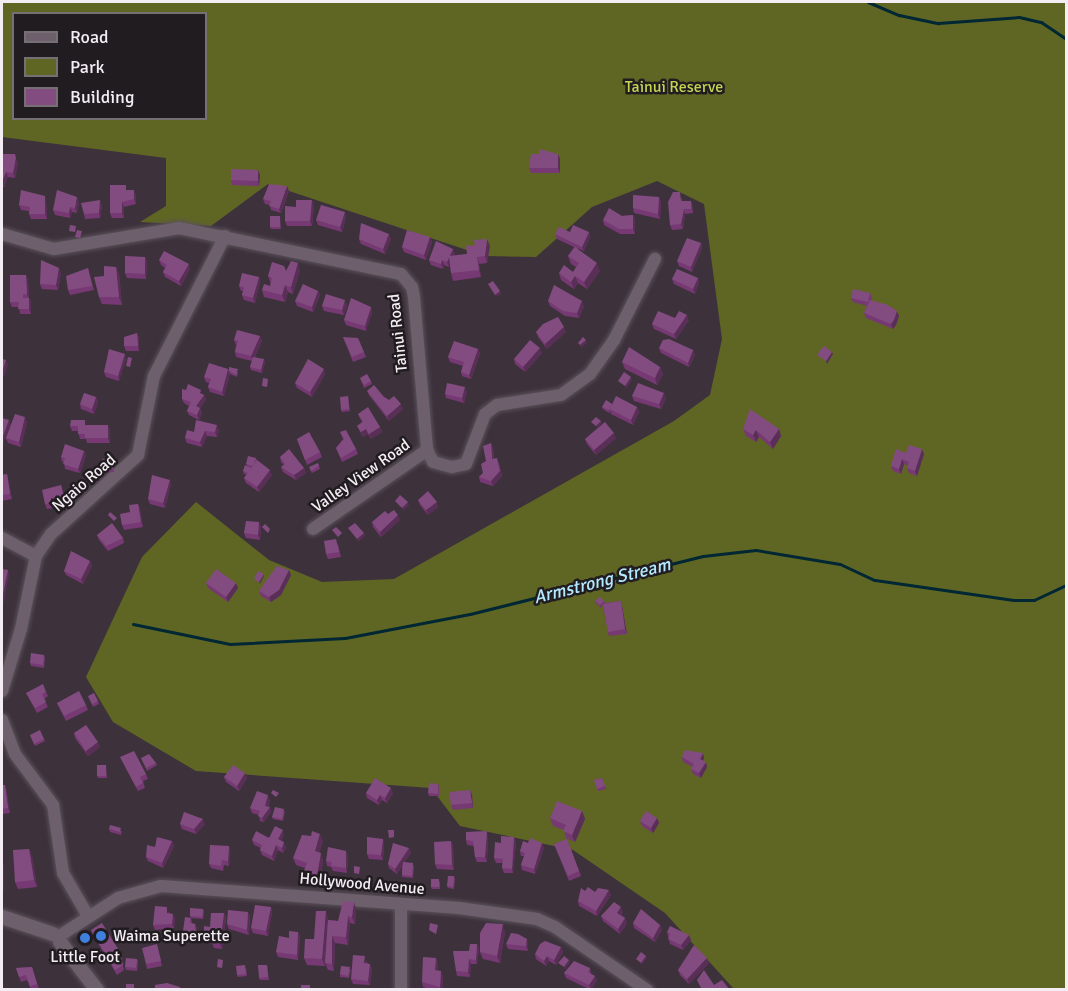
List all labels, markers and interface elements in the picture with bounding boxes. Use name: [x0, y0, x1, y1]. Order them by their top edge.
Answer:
legend: [12, 12, 207, 120]
text: Road: [70, 26, 109, 48]
text: Park: [70, 56, 105, 78]
park label: Tainui Reserve: [625, 77, 723, 97]
text: Building: [70, 86, 134, 108]
street label: Tainui Road: [384, 293, 412, 373]
street label: Valley View Road: [308, 435, 414, 517]
street label: Ngaio Road: [48, 450, 120, 516]
water label: Armstrong Stream: [531, 554, 673, 608]
street label: Hollywood Avenue: [299, 869, 425, 899]
place label: Waima Superette: [113, 926, 230, 946]
marker: Waima Superette: [94, 929, 108, 943]
marker: Little Foot: [78, 931, 92, 945]
place label: Little Foot: [50, 947, 120, 967]

